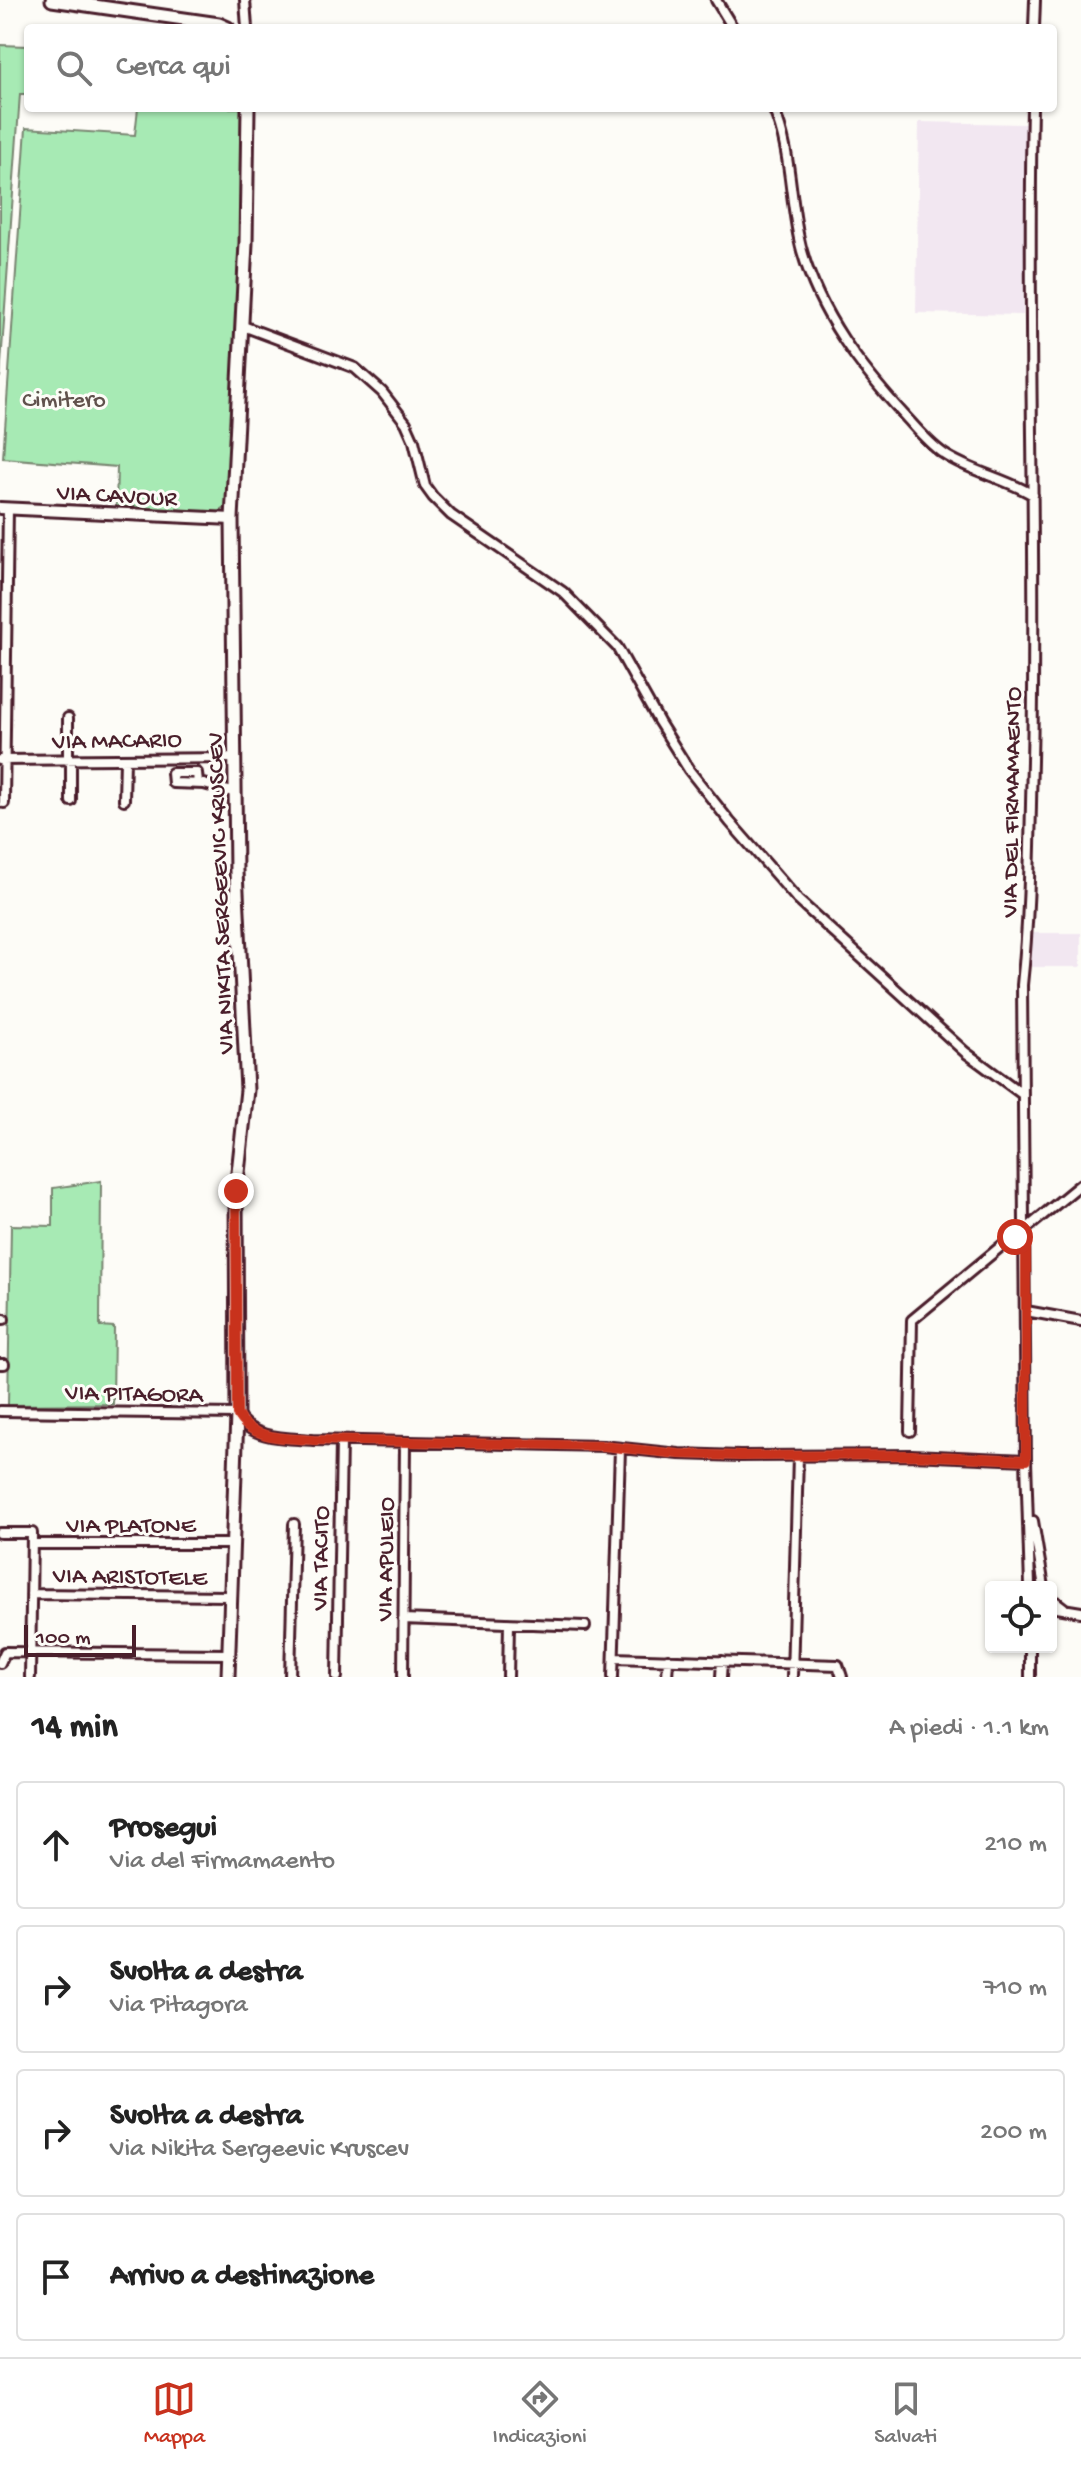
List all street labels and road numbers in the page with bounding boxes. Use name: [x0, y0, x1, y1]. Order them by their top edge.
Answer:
street label: VIA CAVOUR: [55, 480, 179, 515]
street label: VIA DEL FIRMAMAENTO: [997, 687, 1030, 919]
street label: VIA MACARIO: [51, 727, 182, 758]
street label: VIA NIKITA SERGEEVIC KRUSCEV: [202, 731, 243, 1055]
street label: VIA PITAGORA: [64, 1380, 205, 1411]
street label: VIA APULEIO: [372, 1497, 403, 1622]
street label: VIA TACITO: [307, 1505, 338, 1612]
street label: VIA PLATONE: [65, 1513, 197, 1542]
street label: VIA ARISTOTELE: [52, 1563, 208, 1594]

